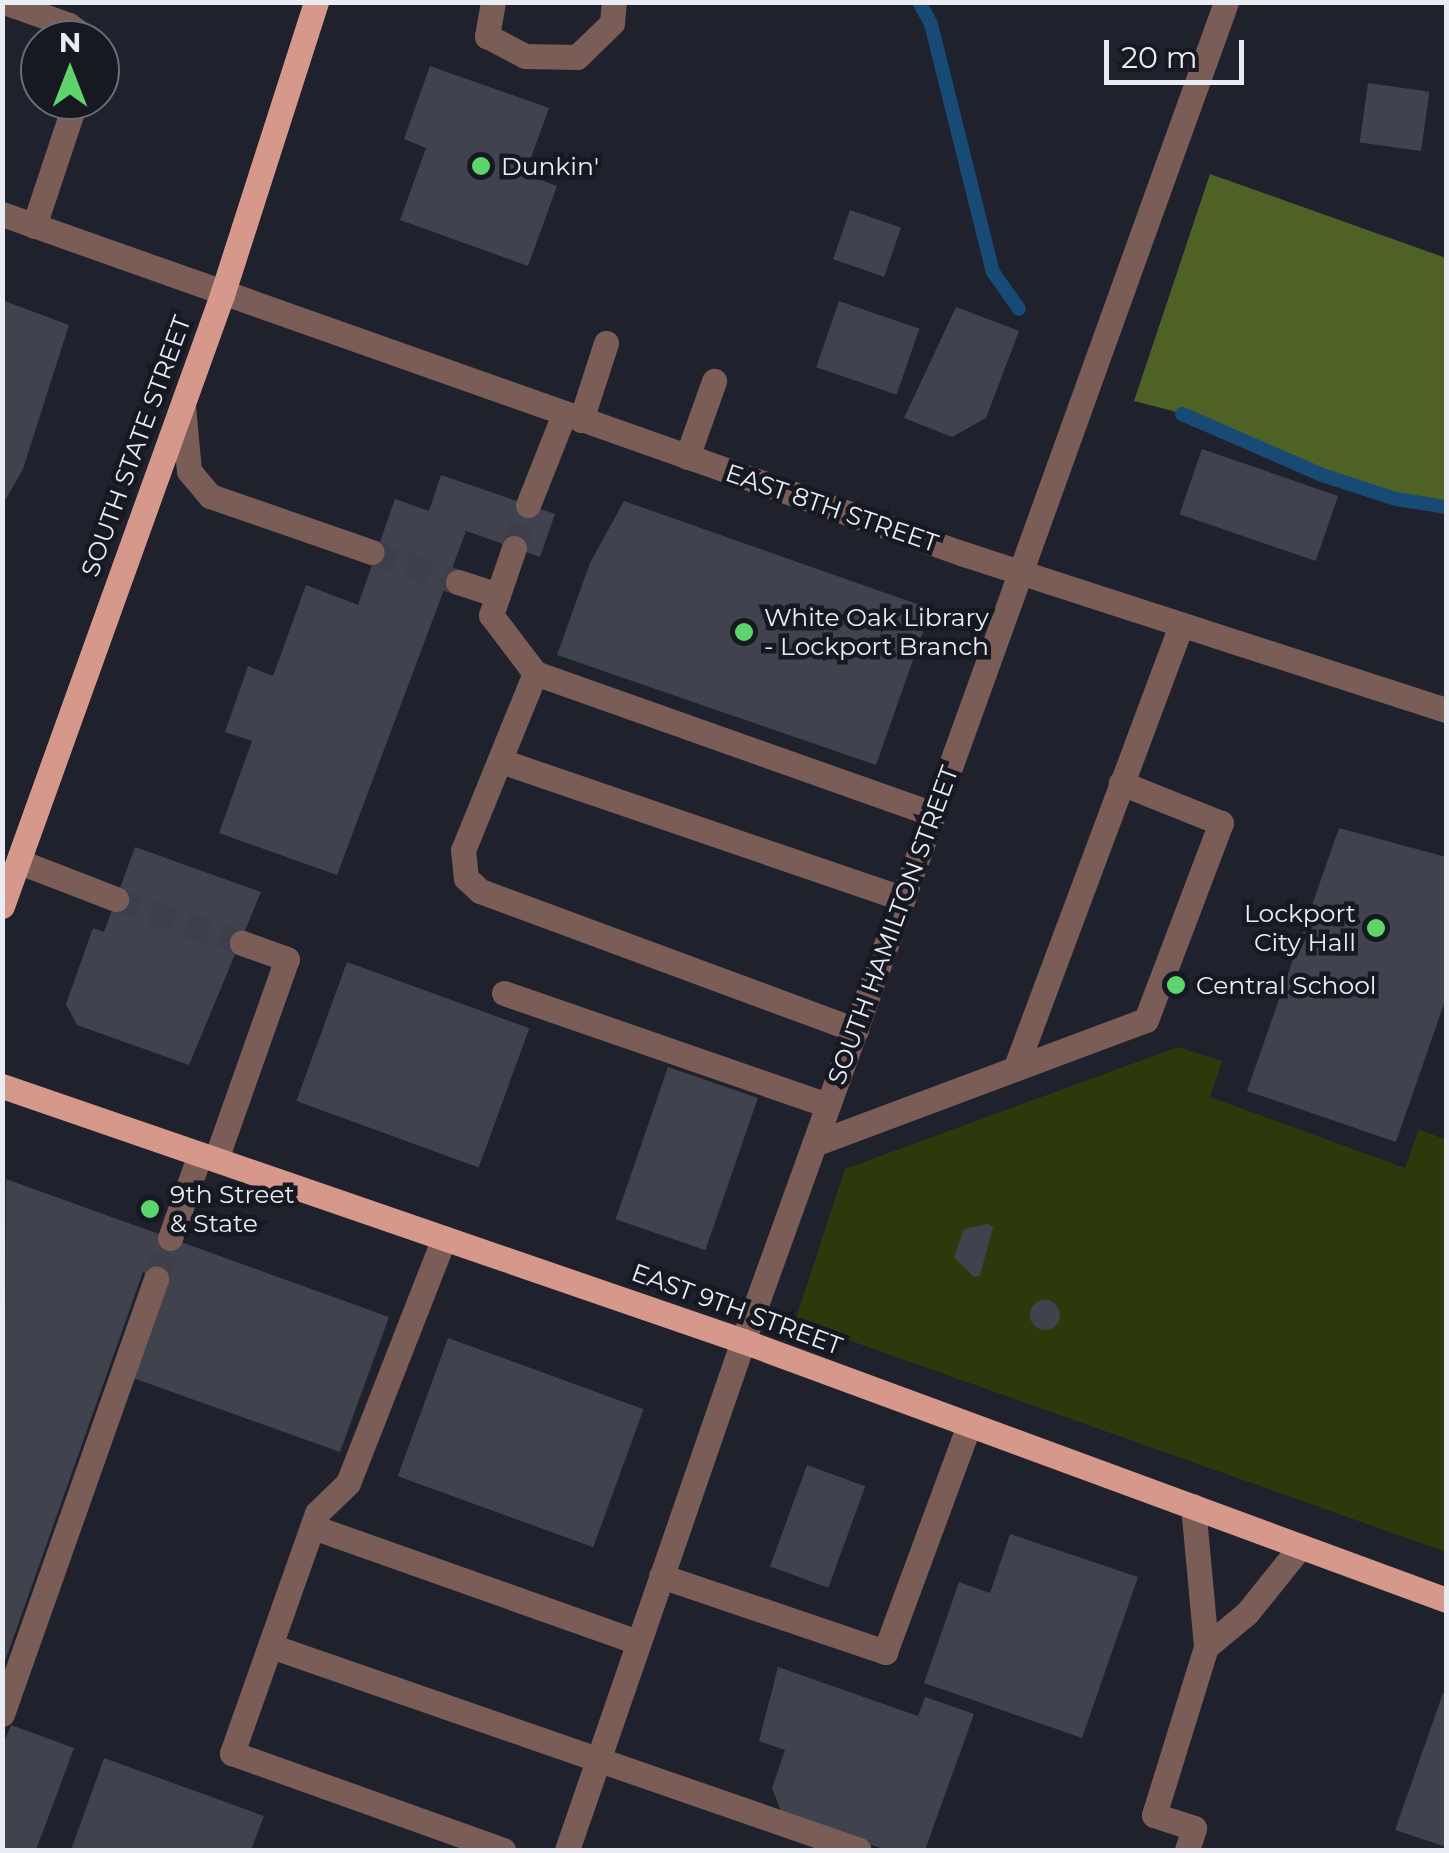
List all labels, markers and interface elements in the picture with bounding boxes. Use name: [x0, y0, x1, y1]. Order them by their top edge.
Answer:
north arrow: [20, 20, 120, 120]
scale bar: [1109, 20, 1249, 82]
text: N: [59, 25, 81, 59]
text: 20 m: [1121, 39, 1198, 76]
place label: Dunkin': [501, 151, 599, 181]
marker: Dunkin': [470, 155, 492, 177]
street label: SOUTH STATE STREET: [75, 311, 197, 581]
street label: EAST 8TH STREET: [722, 458, 942, 558]
place label: White Oak Library - Lockport Branch: [764, 603, 989, 662]
marker: White Oak Library - Lockport Branch: [733, 621, 755, 643]
street label: SOUTH HAMILTON STREET: [821, 762, 965, 1088]
place label: Lockport City Hall: [1244, 899, 1356, 958]
marker: Lockport City Hall: [1365, 917, 1387, 939]
place label: Central School: [1196, 970, 1377, 1000]
marker: Central School: [1165, 974, 1187, 996]
place label: 9th Street & State: [170, 1180, 295, 1239]
marker: 9th Street & State: [139, 1198, 161, 1220]
street label: EAST 9TH STREET: [628, 1257, 846, 1361]

